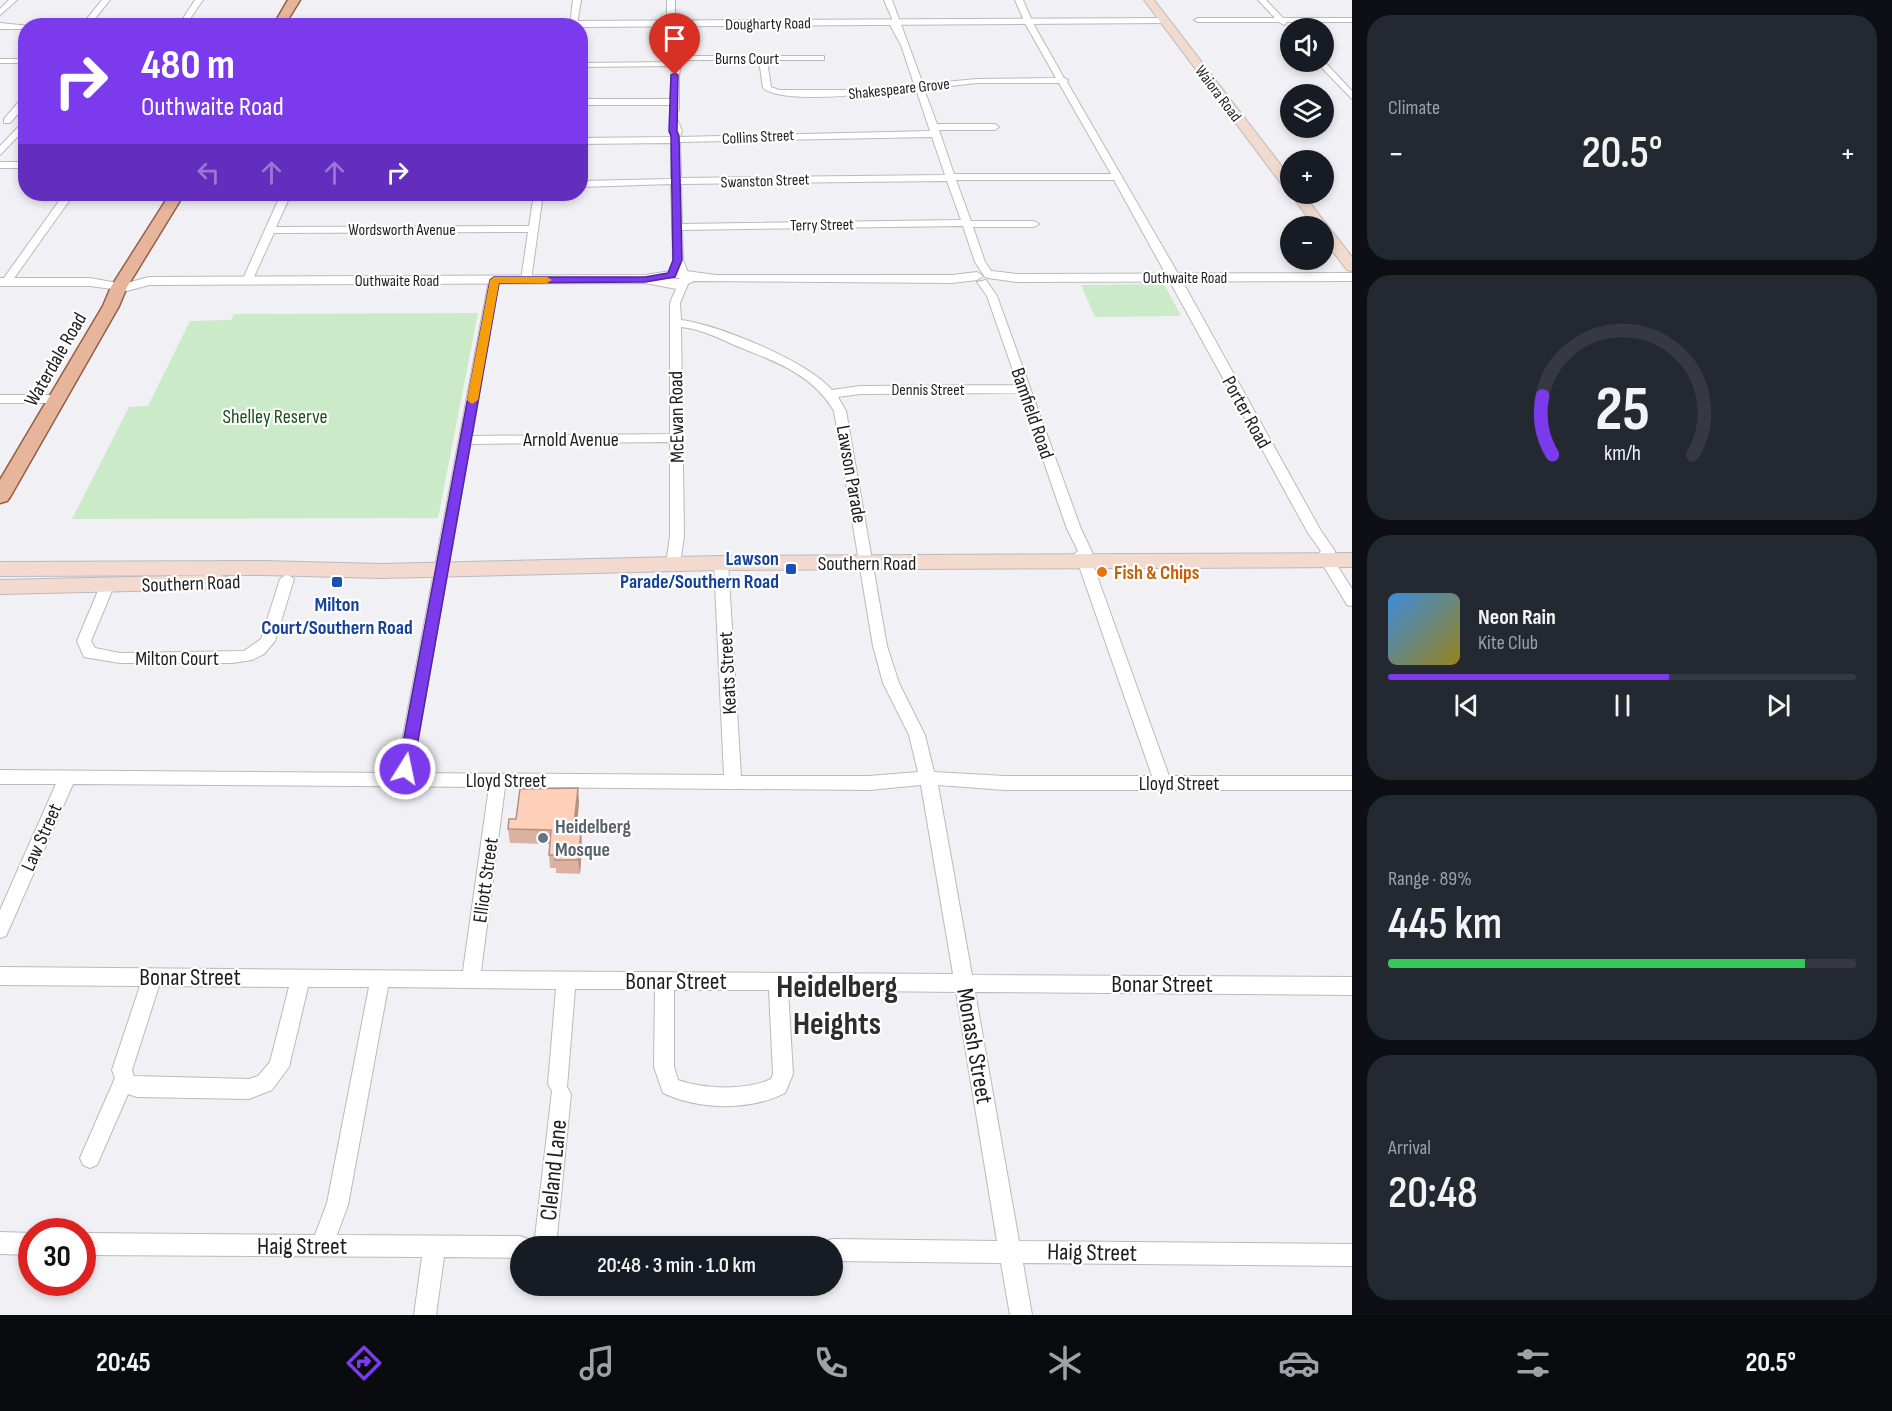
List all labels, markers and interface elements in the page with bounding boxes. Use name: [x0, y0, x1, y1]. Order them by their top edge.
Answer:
pin: [649, 13, 700, 75]
street label: Dougharty Road: [725, 14, 811, 35]
map controls: [1280, 18, 1334, 270]
button: sound: [1280, 18, 1334, 72]
icon: arrive: [658, 22, 691, 55]
text: 480 m: [141, 40, 235, 91]
icon: right: [42, 42, 120, 120]
street label: Burns Court: [715, 50, 779, 69]
street label: Waiora Road: [1191, 62, 1245, 126]
street label: Shakespeare Grove: [848, 75, 951, 104]
button: layers: [1280, 84, 1334, 138]
text: Outhwaite Road: [141, 91, 284, 123]
text: Climate: [1388, 96, 1440, 120]
street label: Collins Street: [721, 126, 795, 149]
text: 20.5°: [1581, 126, 1663, 181]
text: −: [1388, 134, 1404, 174]
text: +: [1840, 134, 1856, 174]
button: +: [1280, 150, 1334, 204]
icon: left: [192, 156, 225, 189]
icon: ahead: [255, 156, 288, 189]
icon: ahead: [318, 156, 351, 189]
icon: right: [381, 156, 414, 189]
street label: Swanston Street: [720, 170, 810, 193]
street label: Terry Street: [790, 215, 854, 236]
button: −: [1280, 216, 1334, 270]
street label: Wordsworth Avenue: [348, 221, 456, 240]
street label: Outhwaite Road: [1143, 269, 1227, 288]
street label: Outhwaite Road: [355, 272, 439, 291]
street label: Waterdale Road: [20, 309, 92, 410]
street label: Bamfield Road: [1005, 365, 1059, 462]
street label: McEwan Road: [664, 371, 690, 463]
street label: Porter Road: [1216, 372, 1276, 453]
text: 25: [1595, 373, 1649, 448]
street label: Dennis Street: [891, 381, 965, 400]
park label: Shelley Reserve: [222, 405, 328, 429]
street label: Lawson Parade: [831, 423, 871, 525]
street label: Arnold Avenue: [522, 428, 619, 452]
text: km/h: [1603, 441, 1641, 466]
place label: Lawson Parade/Southern Road: [620, 547, 779, 594]
street label: Southern Road: [818, 552, 916, 576]
place label: Fish & Chips: [1114, 561, 1200, 585]
marker: Lawson Parade/Southern Road: [784, 562, 798, 576]
marker: Fish & Chips: [1095, 565, 1109, 579]
street label: Southern Road: [141, 570, 241, 598]
marker: Milton Court/Southern Road: [330, 575, 344, 589]
place label: Milton Court/Southern Road: [261, 593, 413, 640]
text: Neon Rain: [1478, 604, 1556, 631]
street label: Keats Street: [714, 631, 742, 715]
text: Kite Club: [1478, 631, 1538, 655]
street label: Milton Court: [135, 647, 219, 671]
icon: previous: [1450, 689, 1483, 722]
icon: pause: [1606, 689, 1639, 722]
icon: next: [1762, 689, 1795, 722]
position arrow: [373, 737, 437, 801]
street label: Lloyd Street: [466, 769, 546, 793]
street label: Lloyd Street: [1139, 772, 1219, 796]
street label: Law Street: [16, 800, 67, 875]
place label: Heidelberg Mosque: [555, 815, 632, 862]
marker: Heidelberg Mosque: [536, 831, 550, 845]
street label: Elliott Street: [468, 836, 504, 924]
text: Range · 89%: [1388, 867, 1472, 891]
text: 445 km: [1388, 897, 1502, 952]
street label: Bonar Street: [139, 963, 241, 992]
street label: Bonar Street: [625, 967, 727, 996]
district label: Heidelberg Heights: [776, 968, 898, 1044]
street label: Bonar Street: [1111, 970, 1213, 999]
street label: Monash Street: [950, 986, 999, 1106]
street label: Cleland Lane: [534, 1118, 573, 1222]
text: Arrival: [1388, 1136, 1431, 1160]
text: 20:48: [1388, 1166, 1478, 1221]
speed limit sign: 30: [18, 1218, 96, 1296]
street label: Haig Street: [257, 1232, 347, 1261]
street label: Haig Street: [1047, 1237, 1137, 1268]
text: 20:48 · 3 min · 1.0 km: [597, 1252, 756, 1279]
icon: directions: [343, 1342, 385, 1384]
icon: music: [576, 1342, 618, 1384]
icon: phone: [810, 1342, 852, 1384]
icon: climate: [1044, 1342, 1086, 1384]
icon: car: [1278, 1342, 1320, 1384]
icon: filters: [1512, 1342, 1554, 1384]
text: 20:45: [96, 1347, 151, 1379]
text: 20.5°: [1746, 1347, 1796, 1379]

